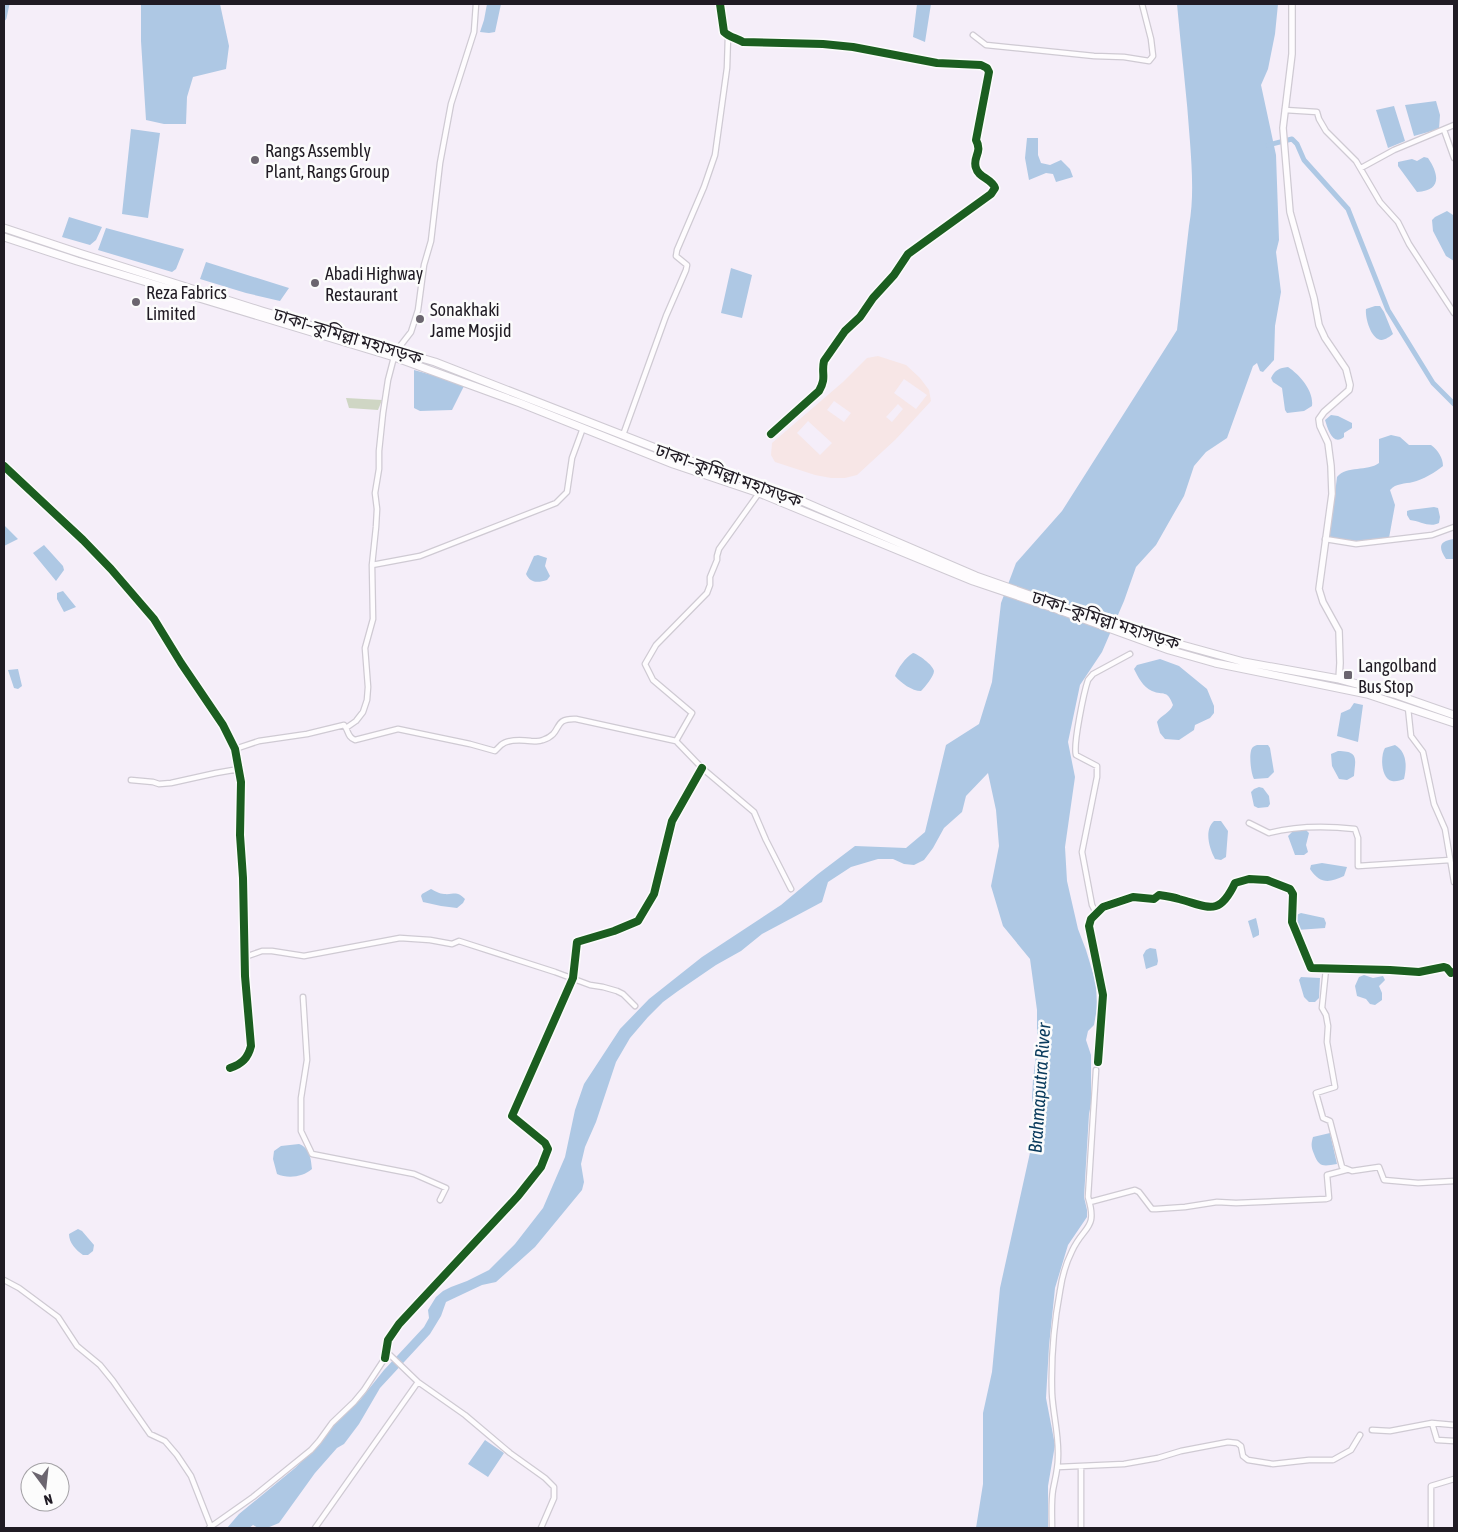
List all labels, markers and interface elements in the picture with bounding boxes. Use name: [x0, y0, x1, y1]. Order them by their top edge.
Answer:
place label: Rangs Assembly Plant, Rangs Group: [265, 140, 390, 182]
marker: Rangs Assembly Plant, Rangs Group: [249, 154, 261, 166]
place label: Abadi Highway Restaurant: [325, 263, 423, 305]
marker: Abadi Highway Restaurant: [309, 277, 321, 289]
place label: Reza Fabrics Limited: [146, 282, 227, 324]
marker: Reza Fabrics Limited: [130, 296, 142, 308]
place label: Sonakhaki Jame Mosjid: [430, 299, 511, 341]
street label: ঢাকা–কুমিল্লা মহাসড়ক: [270, 303, 425, 370]
marker: Sonakhaki Jame Mosjid: [414, 313, 426, 325]
street label: ঢাকা–কুমিল্লা মহাসড়ক: [651, 438, 806, 512]
street label: ঢাকা–কুমিল্লা মহাসড়ক: [1028, 586, 1183, 655]
place label: Langolband Bus Stop: [1358, 655, 1437, 697]
marker: Langolband Bus Stop: [1342, 669, 1354, 681]
water label: Brahmaputra River: [1023, 1021, 1055, 1154]
north arrow: [20, 1462, 70, 1512]
text: N: [42, 1491, 54, 1508]

